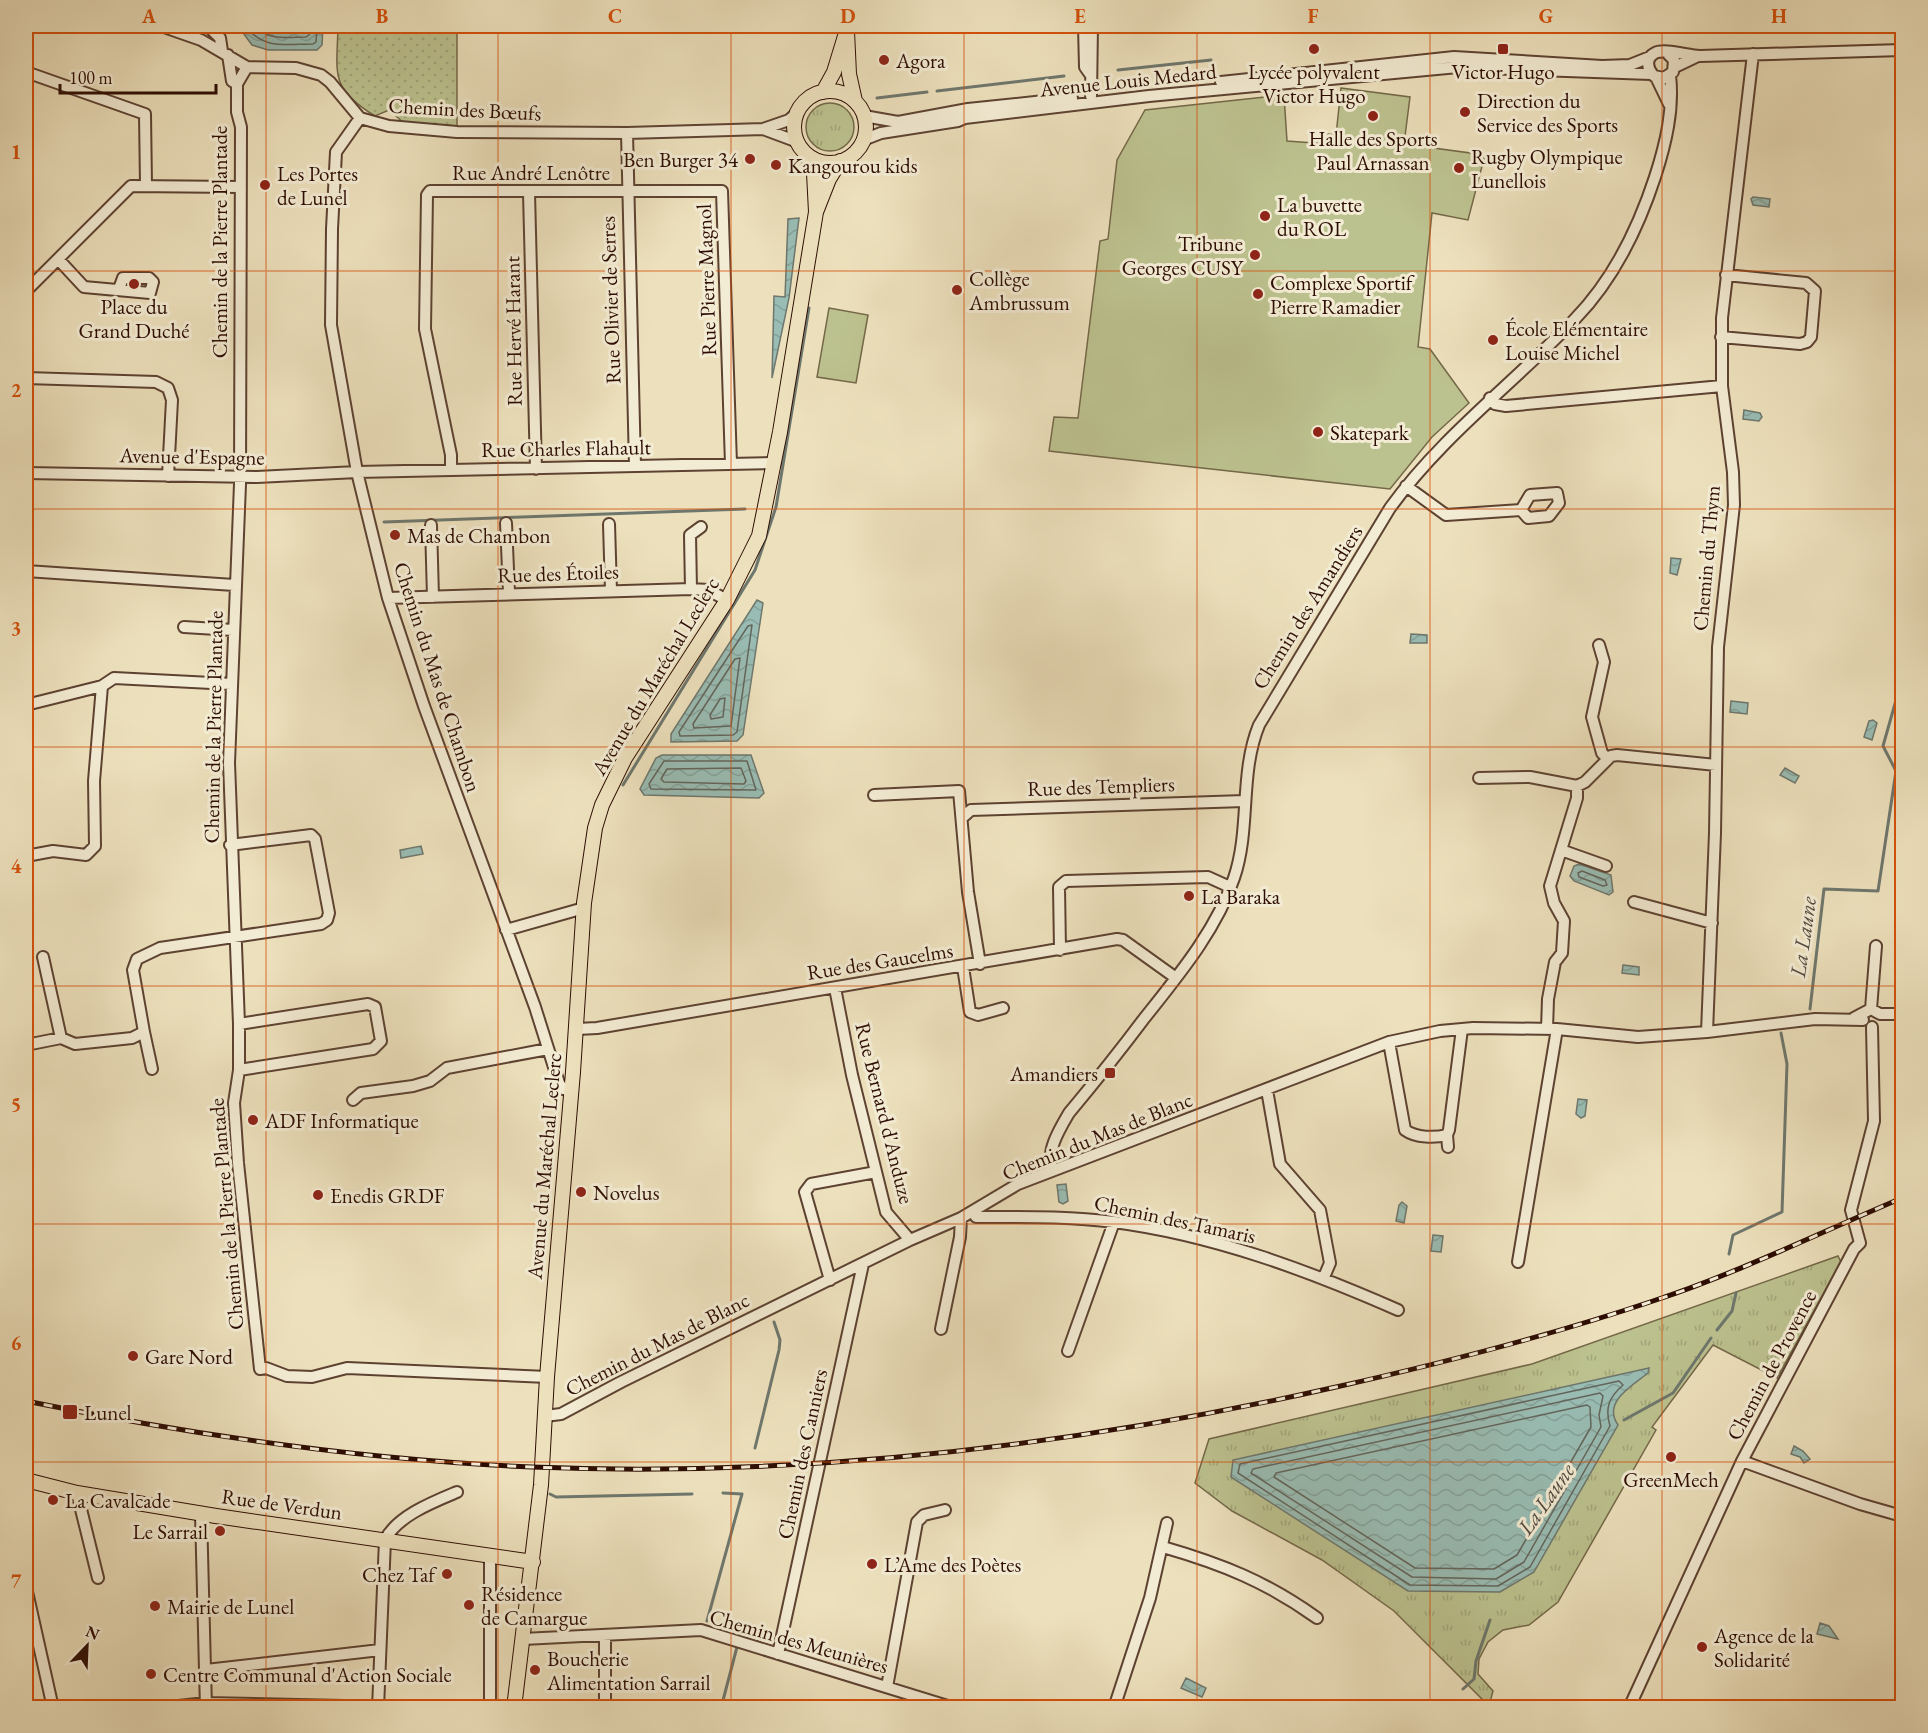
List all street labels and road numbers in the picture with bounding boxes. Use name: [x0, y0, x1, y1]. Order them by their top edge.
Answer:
street label: Avenue Louis Medard: [1037, 57, 1218, 103]
street label: Chemin des Bœufs: [388, 92, 542, 127]
street label: Chemin de la Pierre Plantade: [206, 126, 233, 358]
street label: Rue André Lenôtre: [452, 159, 610, 186]
street label: Rue Pierre Magnol: [690, 204, 722, 356]
street label: Rue Olivier de Serres: [594, 215, 626, 385]
street label: Rue Hervé Harant: [498, 255, 528, 406]
street label: Rue Charles Flahault: [481, 433, 652, 463]
street label: Avenue d'Espagne: [118, 441, 265, 471]
street label: Chemin du Thym: [1686, 484, 1726, 632]
street label: Chemin des Amandiers: [1246, 520, 1369, 694]
street label: Rue des Étoiles: [497, 557, 620, 589]
street label: Chemin du Mas de Chambon: [388, 559, 488, 795]
street label: Avenue du Maréchal Leclerc: [585, 572, 725, 781]
street label: Chemin de la Pierre Plantade: [197, 611, 229, 843]
street label: Rue des Templiers: [1027, 770, 1175, 802]
street label: Rue des Gaucelms: [805, 936, 955, 986]
street label: Rue Bernard d'Anduze: [849, 1020, 921, 1206]
street label: Avenue du Maréchal Leclerc: [521, 1052, 567, 1281]
street label: Chemin du Mas de Blanc: [998, 1085, 1196, 1187]
street label: Chemin de la Pierre Plantade: [202, 1097, 250, 1331]
street label: Chemin des Tamaris: [1092, 1189, 1258, 1249]
street label: Chemin de Provence: [1720, 1285, 1822, 1445]
street label: Chemin du Mas de Blanc: [561, 1286, 753, 1402]
street label: Chemin des Canniers: [771, 1366, 833, 1541]
street label: Rue de Verdun: [220, 1482, 344, 1526]
street label: Chemin des Meunières: [707, 1603, 892, 1679]

